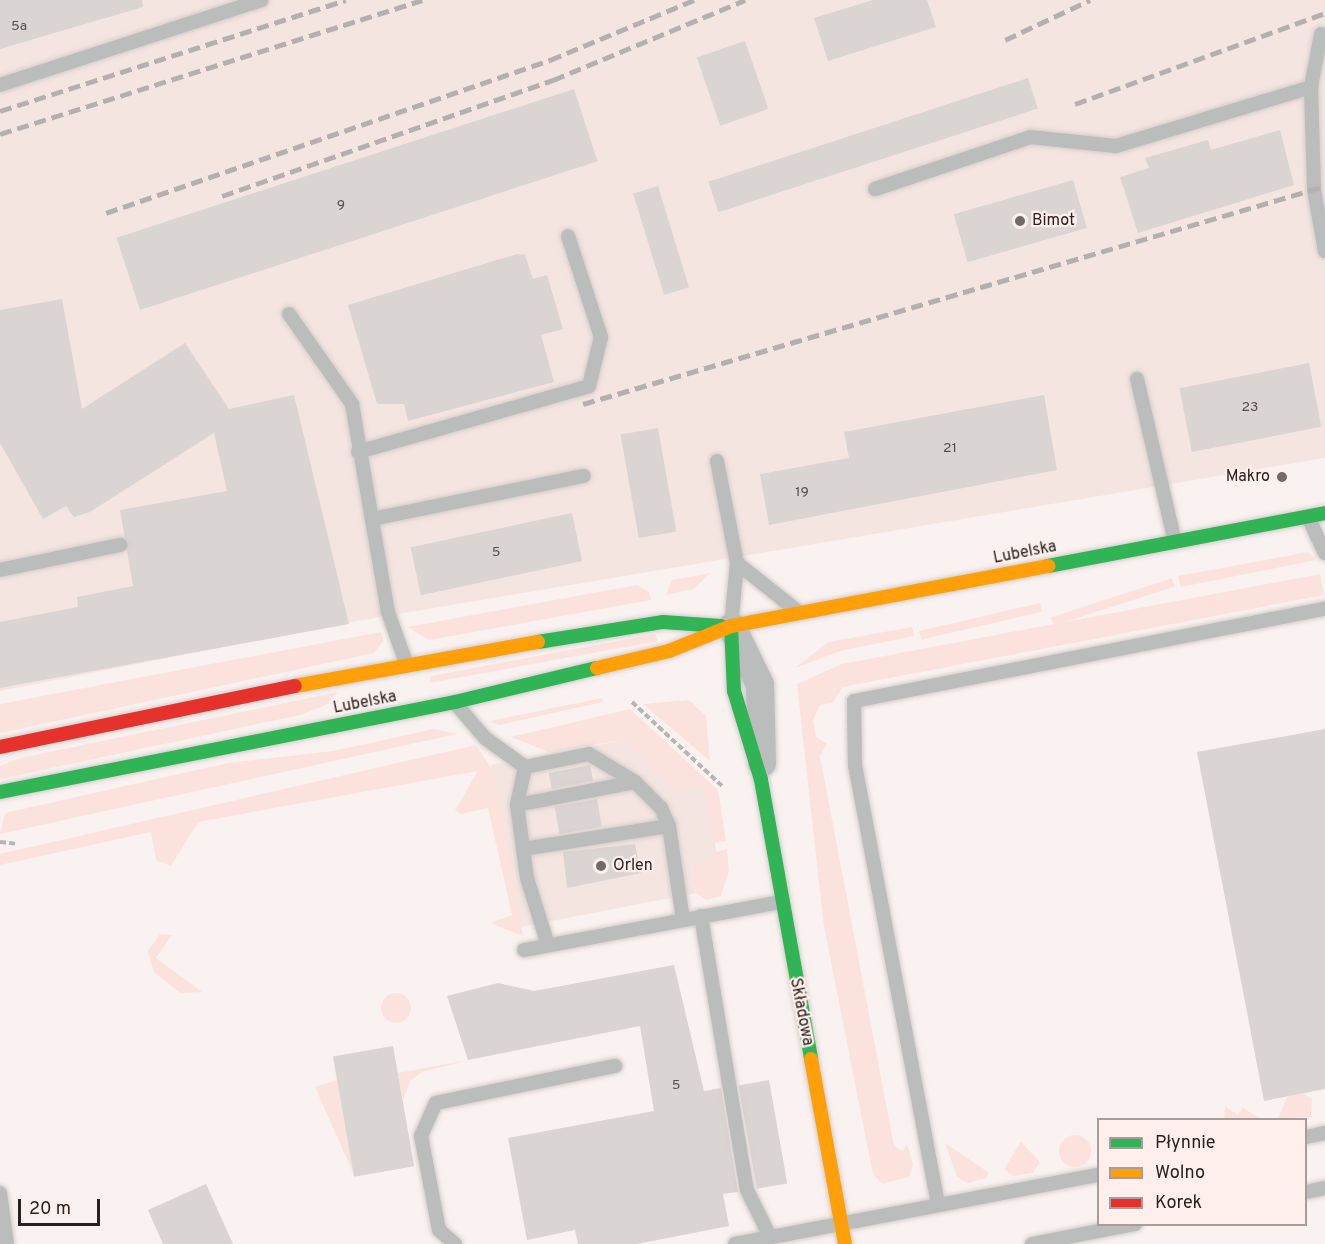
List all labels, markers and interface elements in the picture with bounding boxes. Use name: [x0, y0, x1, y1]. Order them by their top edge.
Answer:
house number: 5a: [11, 19, 27, 35]
house number: 9: [337, 198, 345, 214]
place label: Bimot: [1032, 211, 1075, 231]
marker: Bimot: [1013, 214, 1027, 228]
house number: 23: [1242, 400, 1258, 416]
house number: 21: [943, 441, 957, 457]
place label: Makro: [1226, 467, 1270, 487]
marker: Makro: [1275, 470, 1289, 484]
house number: 19: [795, 485, 809, 501]
street label: Lubelska: [992, 537, 1058, 569]
house number: 5: [492, 545, 500, 561]
street label: Lubelska: [332, 687, 398, 719]
place label: Orlen: [613, 856, 653, 876]
marker: Orlen: [594, 859, 608, 873]
street label: Składowa: [785, 977, 817, 1047]
house number: 5: [672, 1078, 680, 1094]
legend: [1097, 1118, 1307, 1226]
text: Płynnie: [1155, 1132, 1216, 1155]
text: Wolno: [1155, 1162, 1205, 1185]
scale bar: [21, 1187, 104, 1225]
text: Korek: [1155, 1192, 1202, 1215]
text: 20 m: [29, 1198, 71, 1221]

